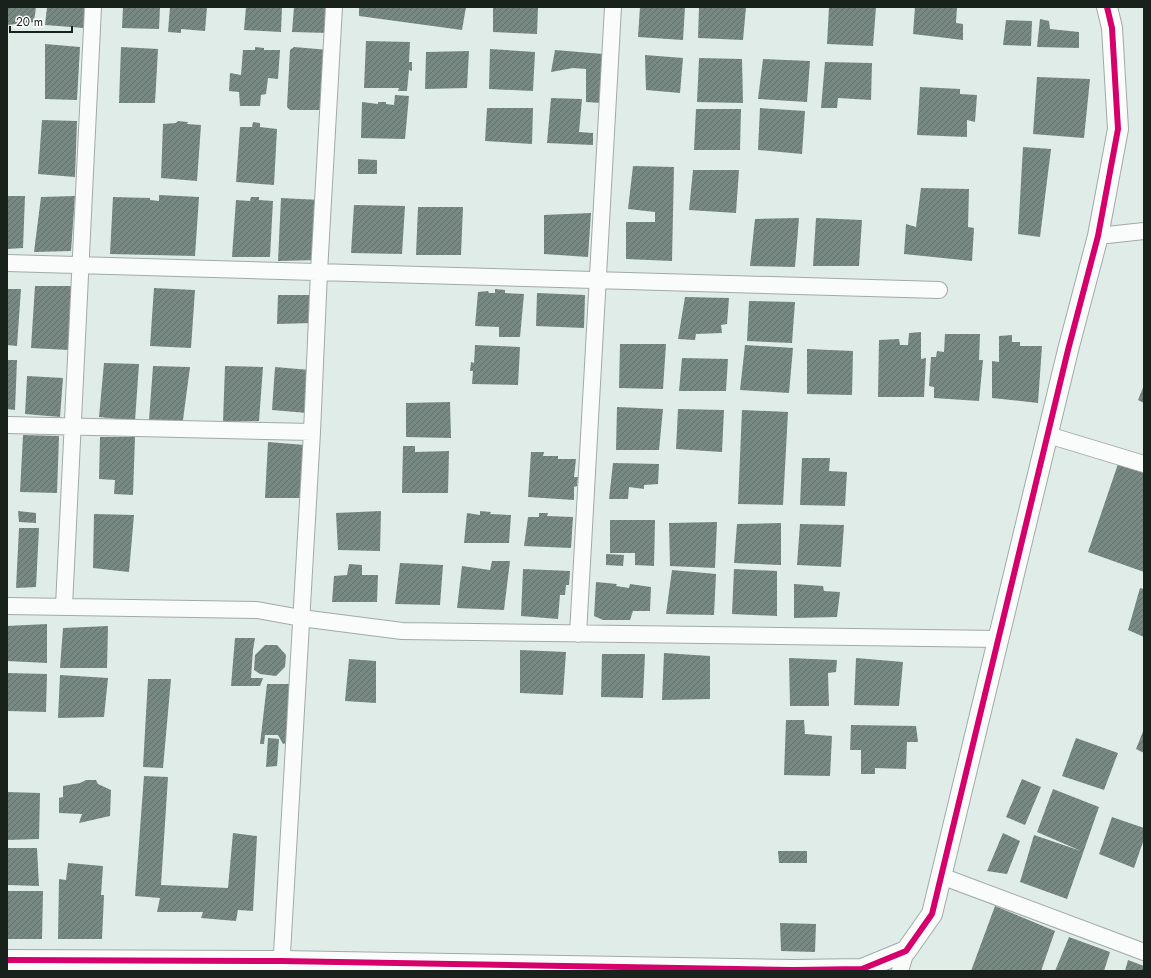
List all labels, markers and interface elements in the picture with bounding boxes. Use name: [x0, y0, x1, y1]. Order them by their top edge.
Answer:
scale bar: [10, 8, 72, 34]
text: 20 m: [16, 13, 43, 31]

